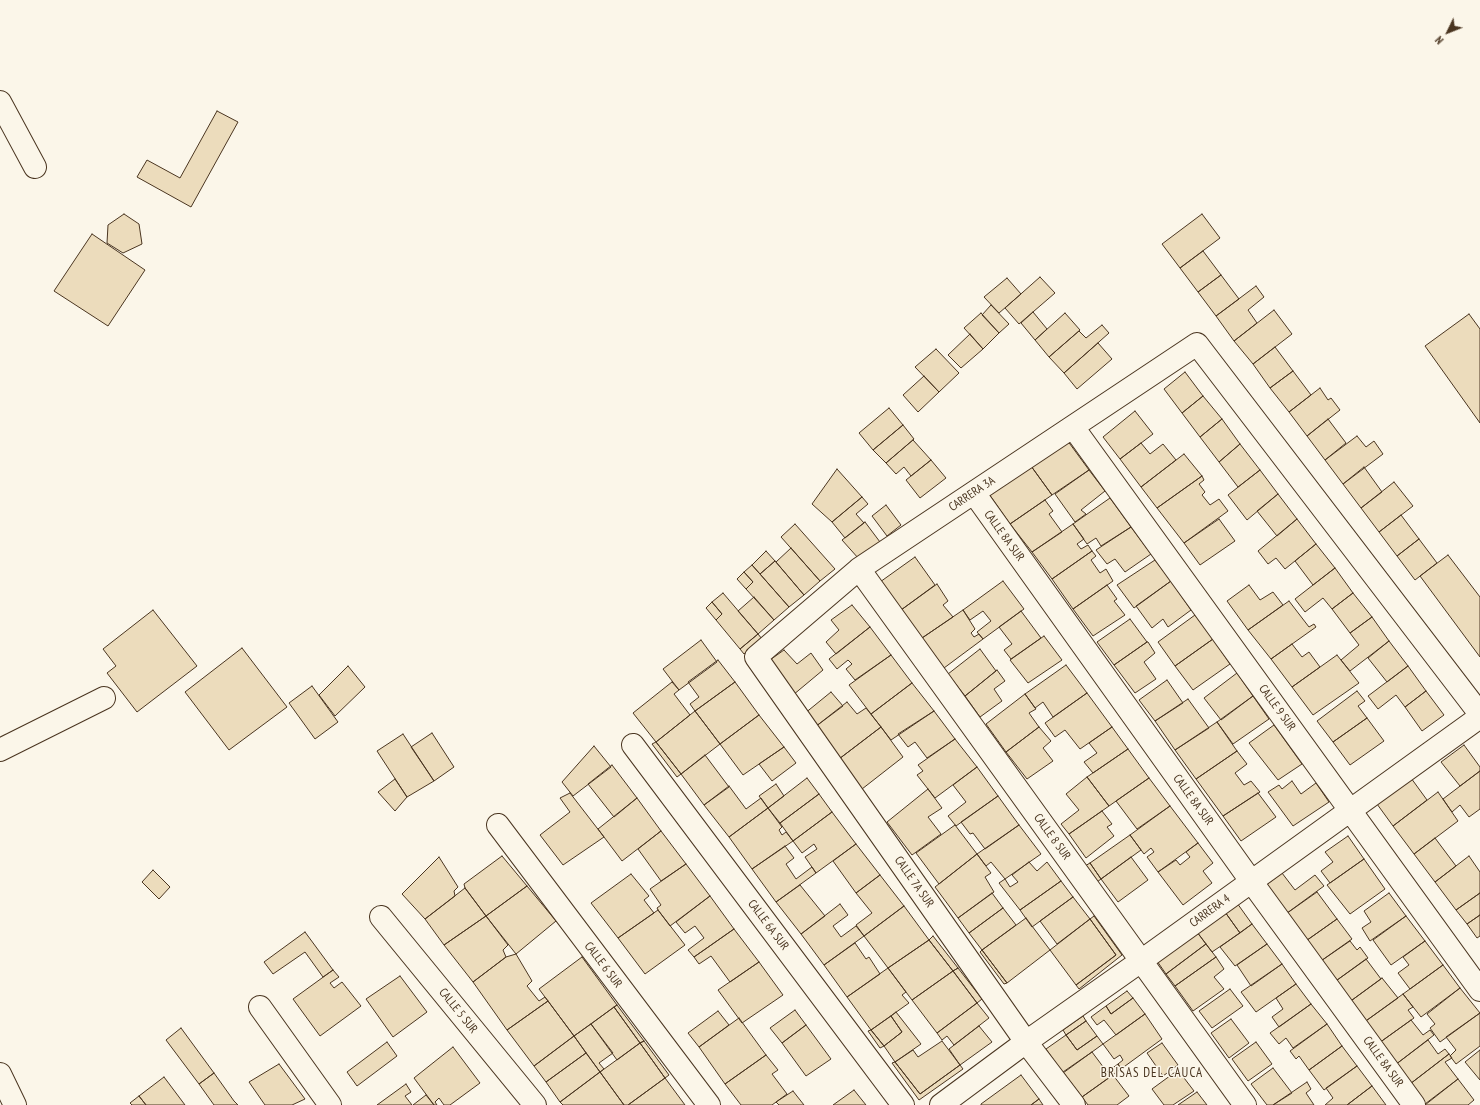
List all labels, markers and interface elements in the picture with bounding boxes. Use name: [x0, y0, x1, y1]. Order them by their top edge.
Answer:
north arrow: [1428, 12, 1468, 52]
text: N: [1432, 33, 1446, 47]
street label: CARRERA 3A: [946, 473, 998, 515]
street label: CALLE 8A SUR: [981, 508, 1027, 564]
street label: CALLE 9 SUR: [1255, 682, 1299, 734]
street label: CALLE 8A SUR: [1170, 772, 1216, 828]
street label: CALLE 8 SUR: [1030, 811, 1074, 863]
street label: CALLE 7A SUR: [891, 854, 937, 910]
street label: CARRERA 4: [1187, 891, 1233, 931]
street label: CALLE 6A SUR: [744, 897, 792, 953]
street label: CALLE 6 SUR: [581, 939, 625, 991]
street label: CALLE 5 SUR: [436, 986, 480, 1036]
street label: CALLE 8A SUR: [1360, 1034, 1406, 1090]
district label: BRISAS DEL CAUCA: [1101, 1065, 1203, 1081]

